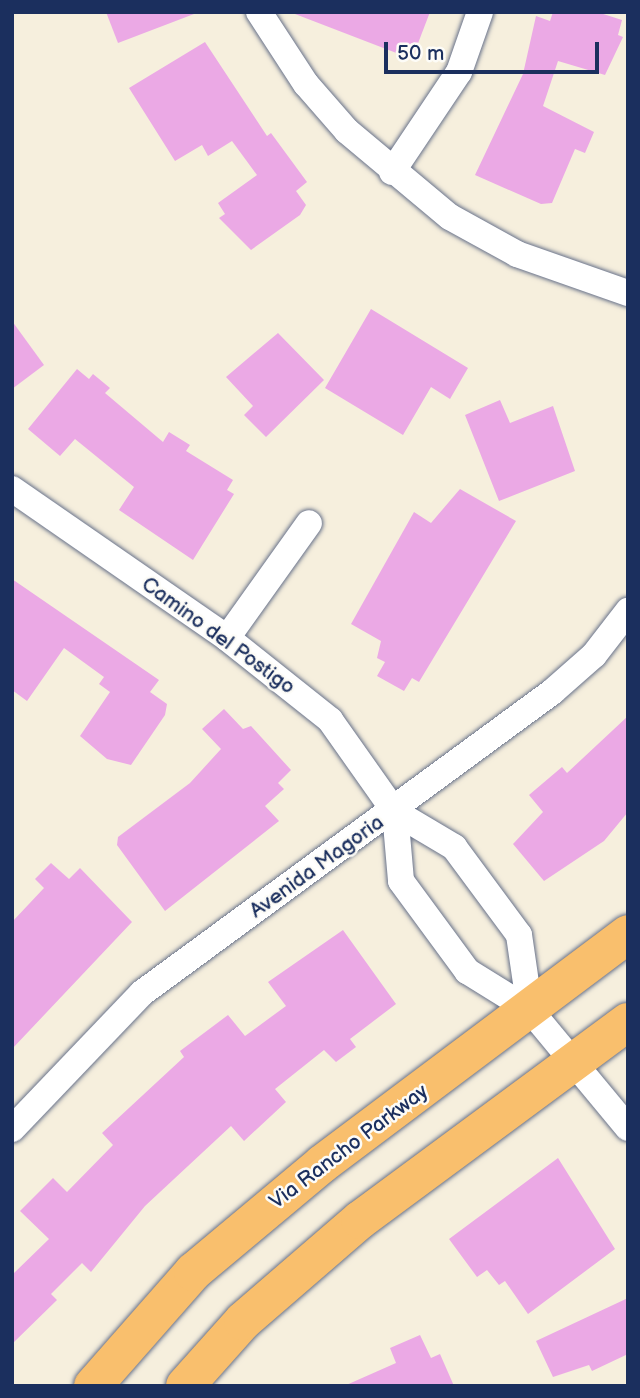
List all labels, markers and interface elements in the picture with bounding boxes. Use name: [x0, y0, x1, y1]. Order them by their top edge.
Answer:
scale bar: [388, 28, 603, 72]
text: 50 m: [397, 41, 444, 66]
street label: Camino del Postigo: [136, 572, 300, 700]
street label: Avenida Magoria: [245, 810, 389, 924]
street label: Via Rancho Parkway: [265, 1079, 433, 1215]

